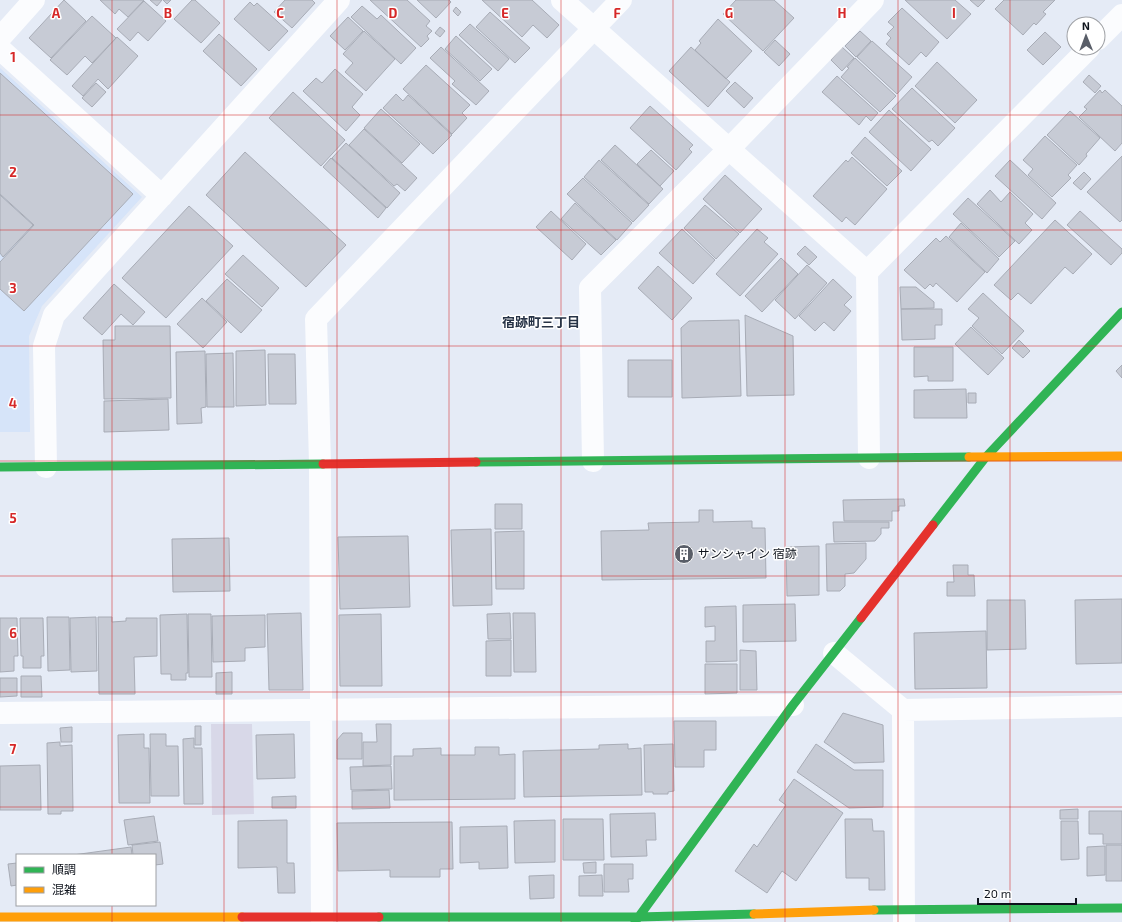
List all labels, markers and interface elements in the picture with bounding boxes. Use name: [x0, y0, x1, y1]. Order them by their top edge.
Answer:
text: A: [52, 5, 61, 21]
text: B: [164, 5, 172, 21]
text: C: [276, 5, 284, 21]
text: D: [389, 5, 398, 21]
text: E: [501, 5, 509, 21]
text: F: [613, 5, 621, 21]
text: G: [725, 5, 733, 21]
text: H: [838, 5, 847, 21]
text: I: [952, 5, 956, 21]
north arrow: [1066, 16, 1106, 56]
text: N: [1082, 19, 1090, 32]
text: 1: [10, 49, 16, 65]
text: 2: [9, 164, 17, 180]
text: 3: [9, 280, 17, 296]
district label: 宿跡町三丁目: [502, 314, 580, 330]
text: 4: [9, 395, 17, 411]
text: 5: [9, 510, 17, 526]
building icon: サンシャイン 宿跡: [673, 543, 695, 565]
place label: サンシャイン 宿跡: [698, 546, 797, 560]
text: 6: [9, 625, 17, 641]
text: 7: [10, 741, 17, 757]
legend: [16, 854, 156, 906]
text: 順調: [52, 862, 76, 876]
scale bar: [978, 880, 1076, 906]
text: 混雑: [52, 882, 76, 896]
text: 20 m: [984, 886, 1011, 900]

